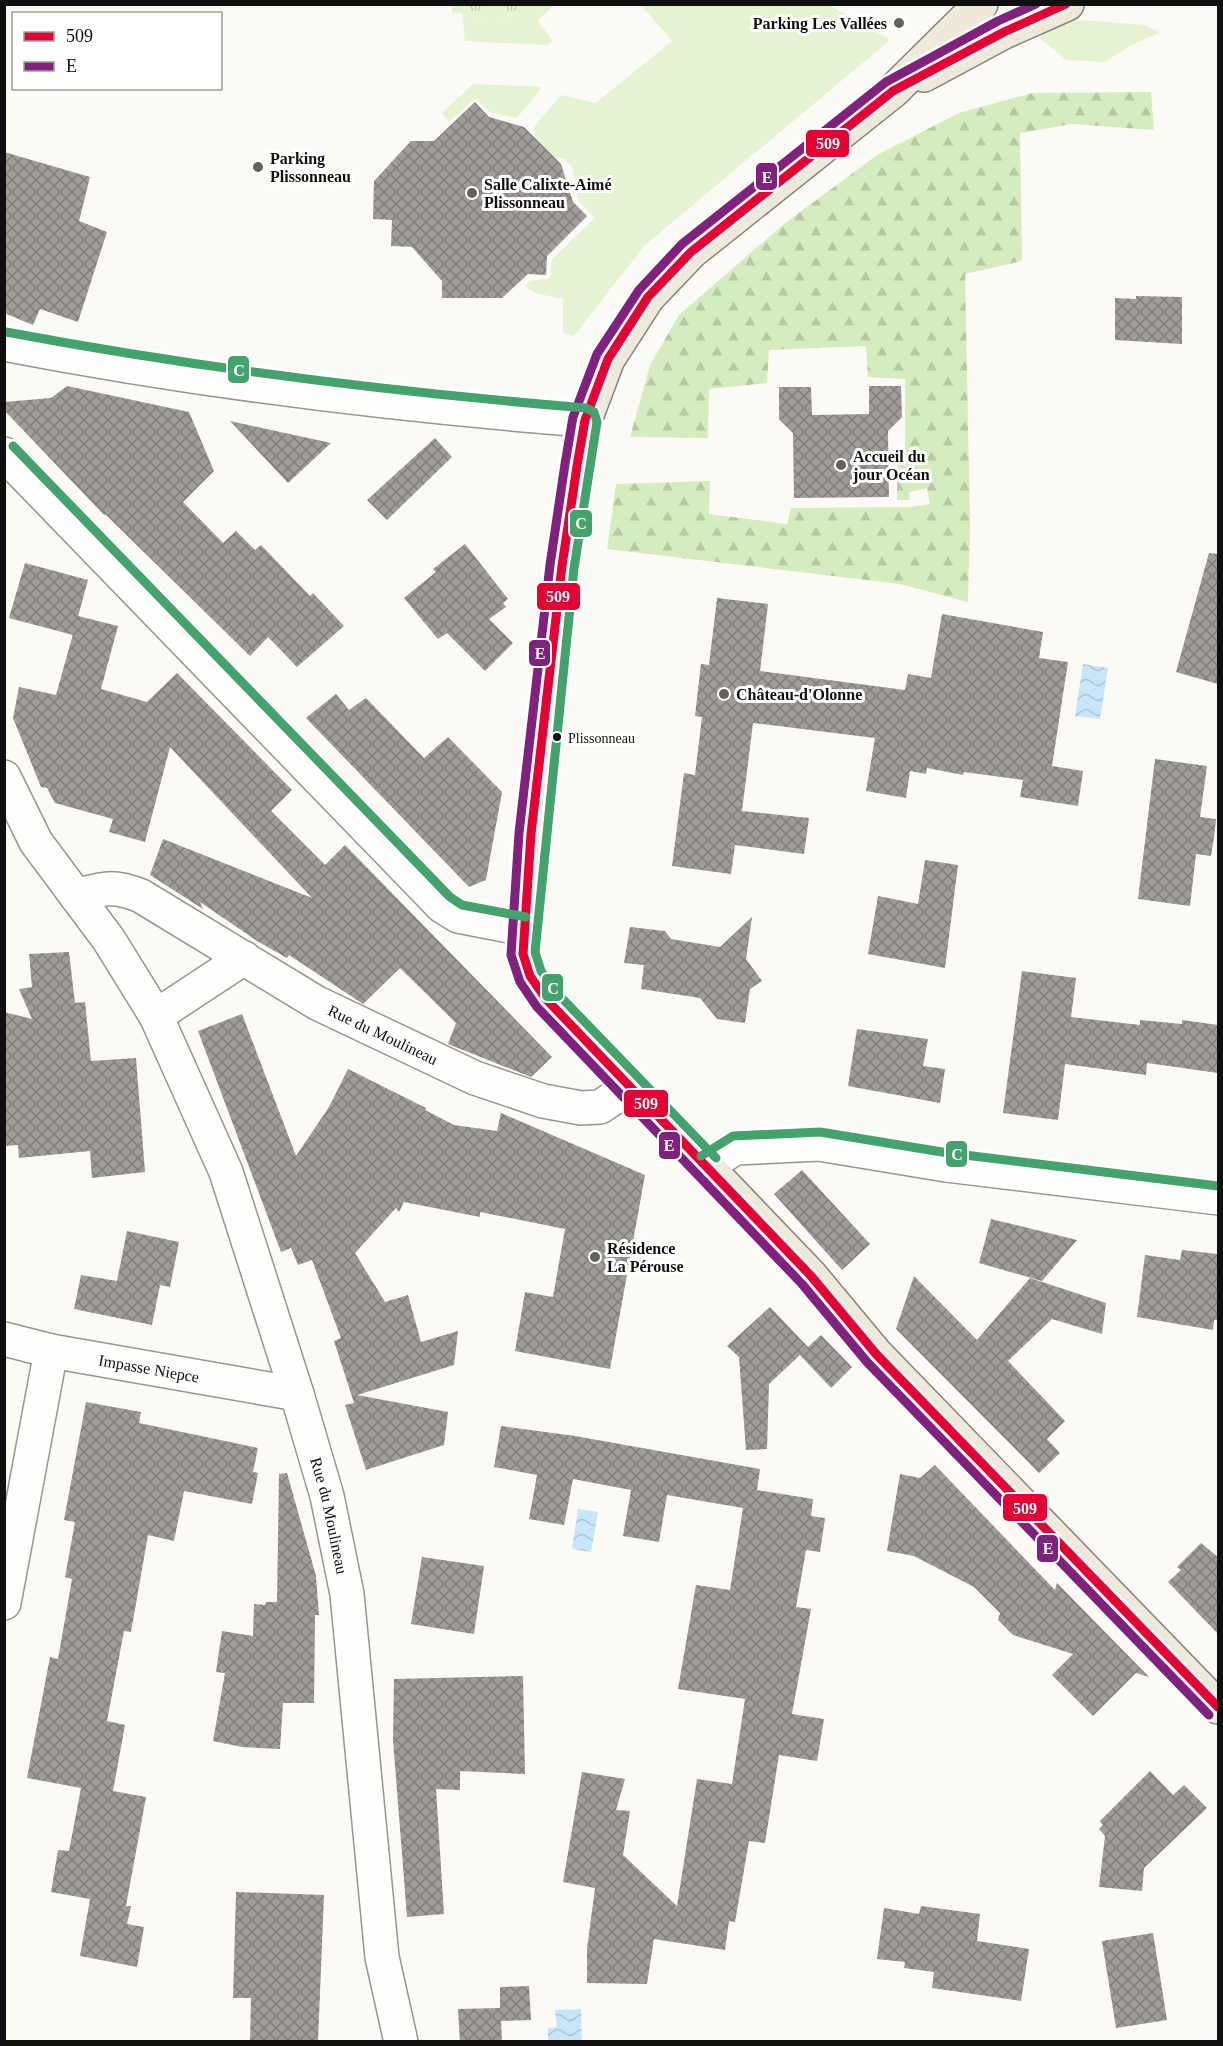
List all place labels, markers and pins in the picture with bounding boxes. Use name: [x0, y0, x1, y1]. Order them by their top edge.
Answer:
place label: Parking Les Vallées: [753, 15, 887, 33]
marker: Parking Les Vallées: [892, 16, 906, 30]
place label: Parking Plissonneau: [270, 150, 351, 185]
marker: Parking Plissonneau: [251, 160, 265, 174]
place label: Salle Calixte-Aimé Plissonneau: [484, 176, 612, 211]
marker: Salle Calixte-Aimé Plissonneau: [465, 186, 479, 200]
place label: Accueil du jour Océan: [852, 448, 930, 484]
marker: Accueil du jour Océan: [834, 458, 848, 472]
place label: Château-d'Olonne: [736, 686, 862, 703]
marker: Château-d'Olonne: [717, 687, 731, 701]
marker: Plissonneau: [551, 731, 563, 743]
place label: Plissonneau: [568, 731, 635, 746]
place label: Résidence La Pérouse: [607, 1240, 684, 1275]
marker: Résidence La Pérouse: [588, 1250, 602, 1264]

